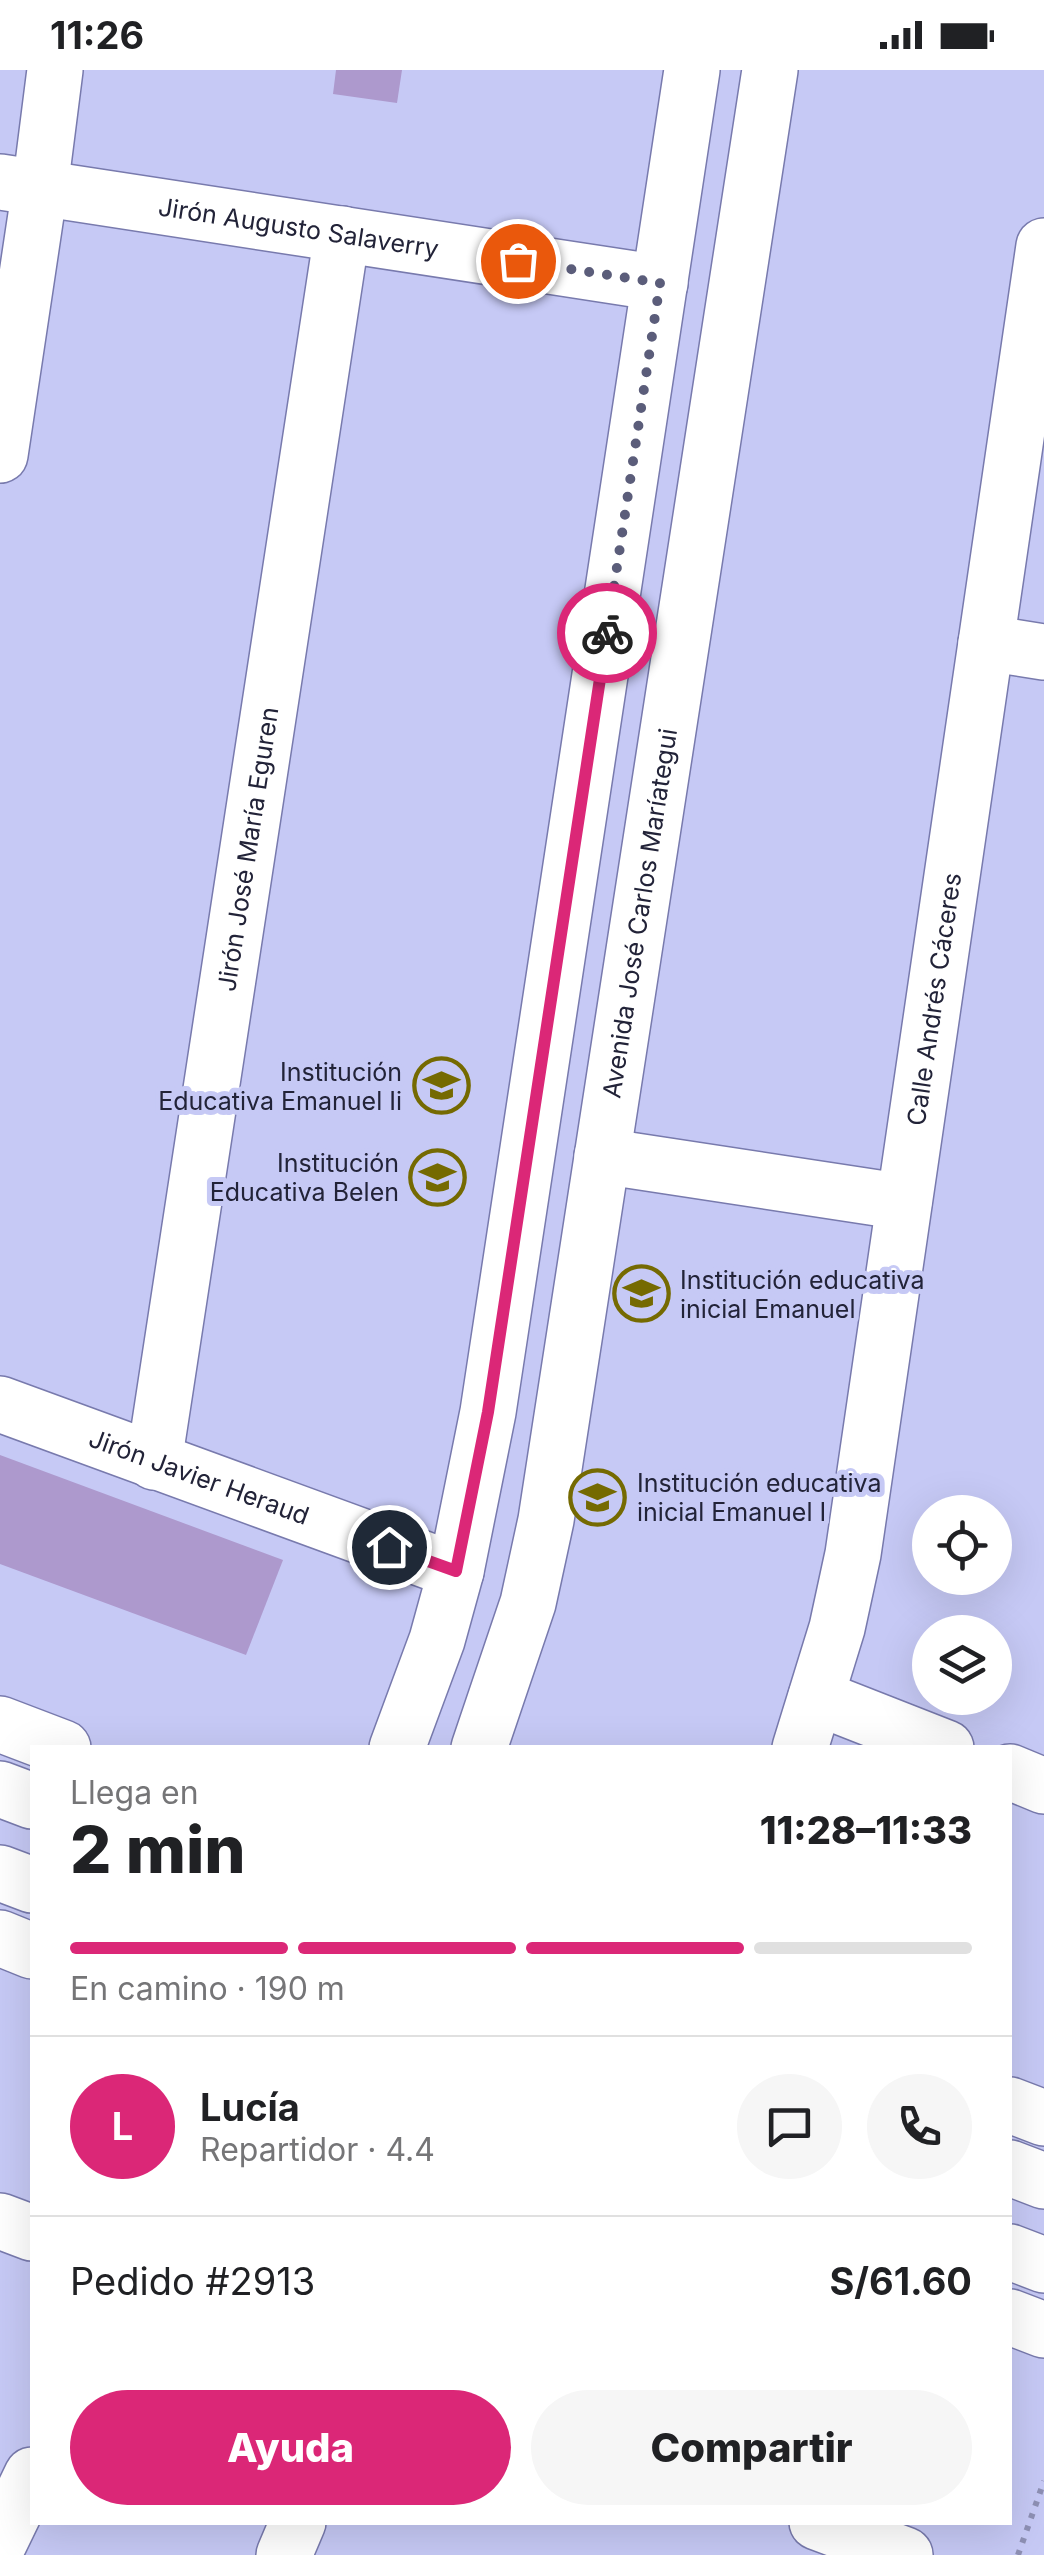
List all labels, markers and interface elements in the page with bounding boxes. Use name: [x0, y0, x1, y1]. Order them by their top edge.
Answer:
text: 11:26: [50, 12, 144, 58]
street label: Jirón Augusto Salaverry: [156, 191, 441, 264]
pin: [476, 219, 561, 304]
icon: bag: [491, 234, 546, 289]
courier: [557, 583, 657, 683]
icon: bike: [580, 606, 635, 661]
street label: Jirón José María Eguren: [211, 705, 284, 993]
street label: Avenida José Carlos Maríategui: [596, 726, 683, 1100]
street label: Calle Andrés Cáceres: [901, 871, 967, 1128]
school or university icon: Institución Educativa Emanuel Ii: [411, 1056, 471, 1116]
place label: Institución Educativa Emanuel Ii: [158, 1057, 402, 1116]
school or university icon: Institución Educativa Belen: [408, 1147, 468, 1207]
place label: Institución Educativa Belen: [210, 1148, 399, 1207]
school or university icon: Institución educativa inicial Emanuel: [611, 1264, 671, 1324]
place label: Institución educativa inicial Emanuel: [680, 1265, 924, 1324]
street label: Jirón Javier Heraud: [85, 1423, 313, 1531]
school or university icon: Institución educativa inicial Emanuel I: [568, 1467, 628, 1527]
place label: Institución educativa inicial Emanuel I: [637, 1468, 881, 1527]
map controls: [912, 1495, 1012, 1715]
button: locate: [912, 1495, 1012, 1595]
pin: [347, 1505, 432, 1590]
icon: home: [362, 1520, 417, 1575]
button: layers: [912, 1615, 1012, 1715]
text: Llega en: [70, 1773, 199, 1812]
text: 11:28–11:33: [760, 1807, 972, 1853]
text: 2 min: [70, 1810, 246, 1889]
text: En camino · 190 m: [70, 1969, 345, 2008]
button: chat: [737, 2074, 842, 2179]
button: phone: [867, 2074, 972, 2179]
text: Lucía: [200, 2084, 300, 2130]
text: L: [112, 2103, 133, 2149]
text: Repartidor · 4.4: [200, 2130, 435, 2169]
text: Pedido #2913: [70, 2258, 315, 2304]
text: S/61.60: [829, 2258, 972, 2304]
button: Ayuda: [70, 2390, 511, 2505]
button: Compartir: [531, 2390, 972, 2505]

